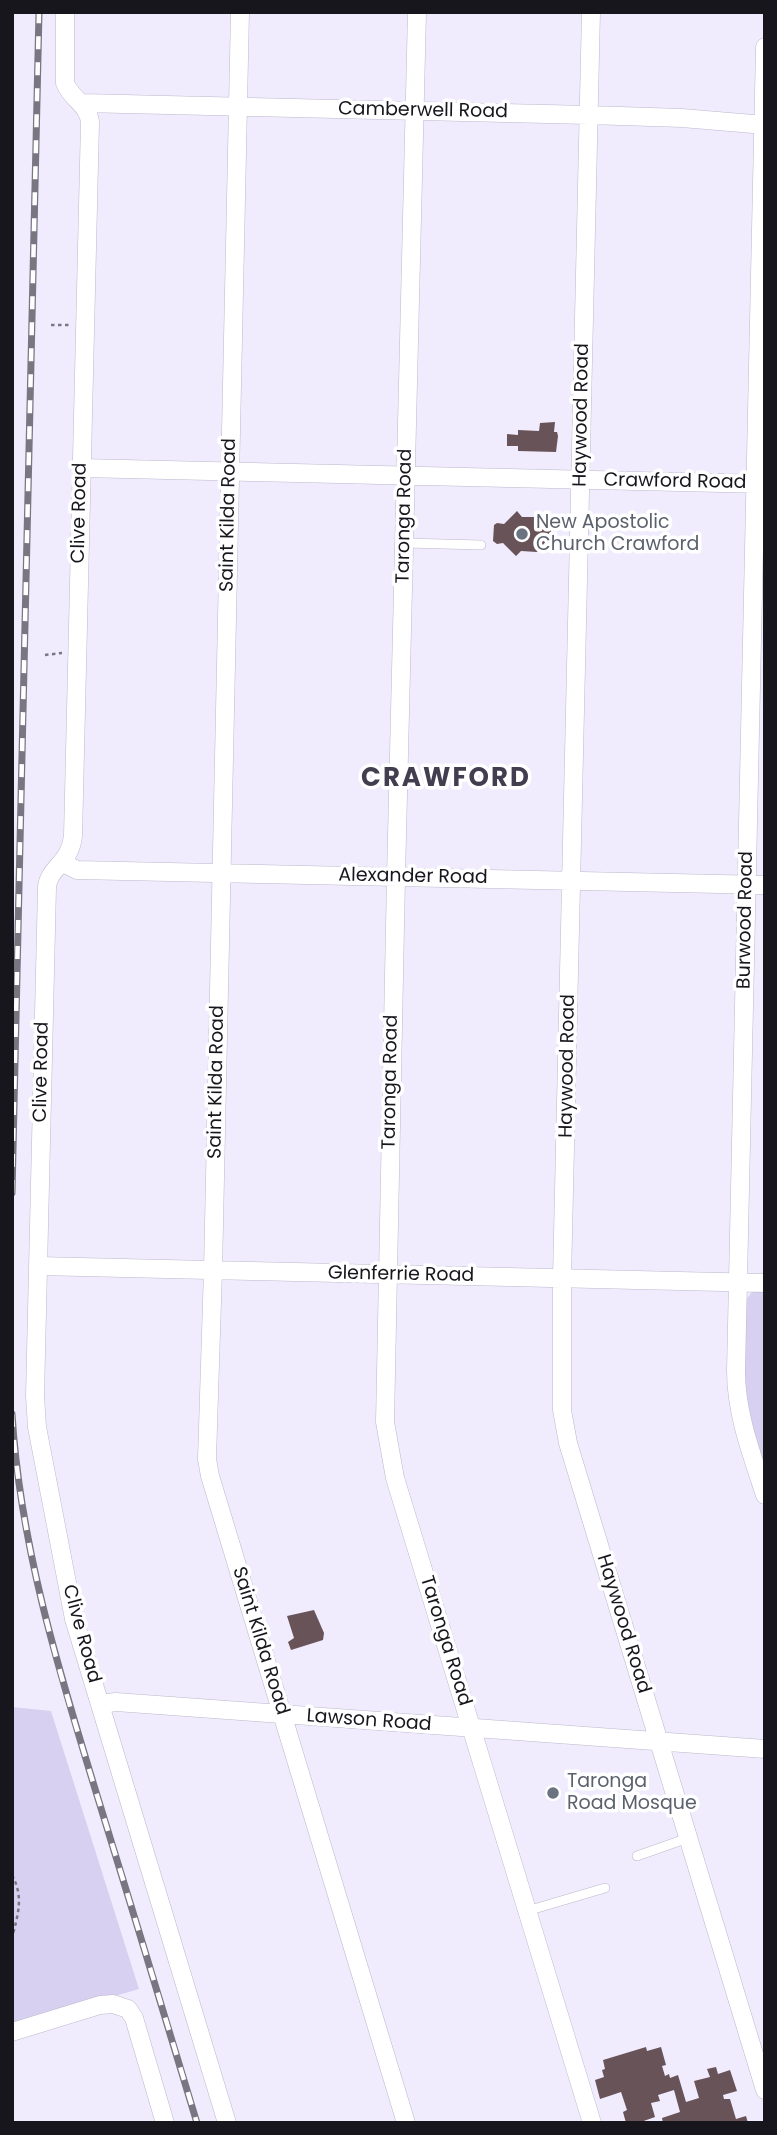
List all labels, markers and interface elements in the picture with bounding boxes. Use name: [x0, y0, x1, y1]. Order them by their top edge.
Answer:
street label: Camberwell Road: [338, 98, 508, 124]
street label: Haywood Road: [569, 343, 595, 487]
street label: Saint Kilda Road: [216, 438, 242, 592]
street label: Taronga Road: [392, 448, 418, 584]
street label: Clive Road: [68, 462, 92, 564]
street label: Crawford Road: [603, 469, 747, 495]
place label: New Apostolic Church Crawford: [536, 512, 699, 556]
marker: New Apostolic Church Crawford: [514, 526, 530, 542]
district label: CRAWFORD: [362, 763, 530, 795]
street label: Burwood Road: [733, 851, 759, 989]
street label: Alexander Road: [338, 864, 488, 890]
street label: Haywood Road: [555, 994, 581, 1138]
street label: Saint Kilda Road: [204, 1005, 230, 1159]
street label: Taronga Road: [378, 1014, 404, 1150]
street label: Clive Road: [30, 1021, 54, 1123]
street label: Glenferrie Road: [328, 1262, 474, 1288]
street label: Haywood Road: [591, 1552, 655, 1696]
street label: Saint Kilda Road: [227, 1564, 293, 1718]
street label: Taronga Road: [414, 1573, 476, 1709]
street label: Clive Road: [57, 1582, 105, 1686]
street label: Lawson Road: [306, 1705, 432, 1737]
place label: Taronga Road Mosque: [567, 1771, 697, 1815]
marker: Taronga Road Mosque: [545, 1785, 561, 1801]

